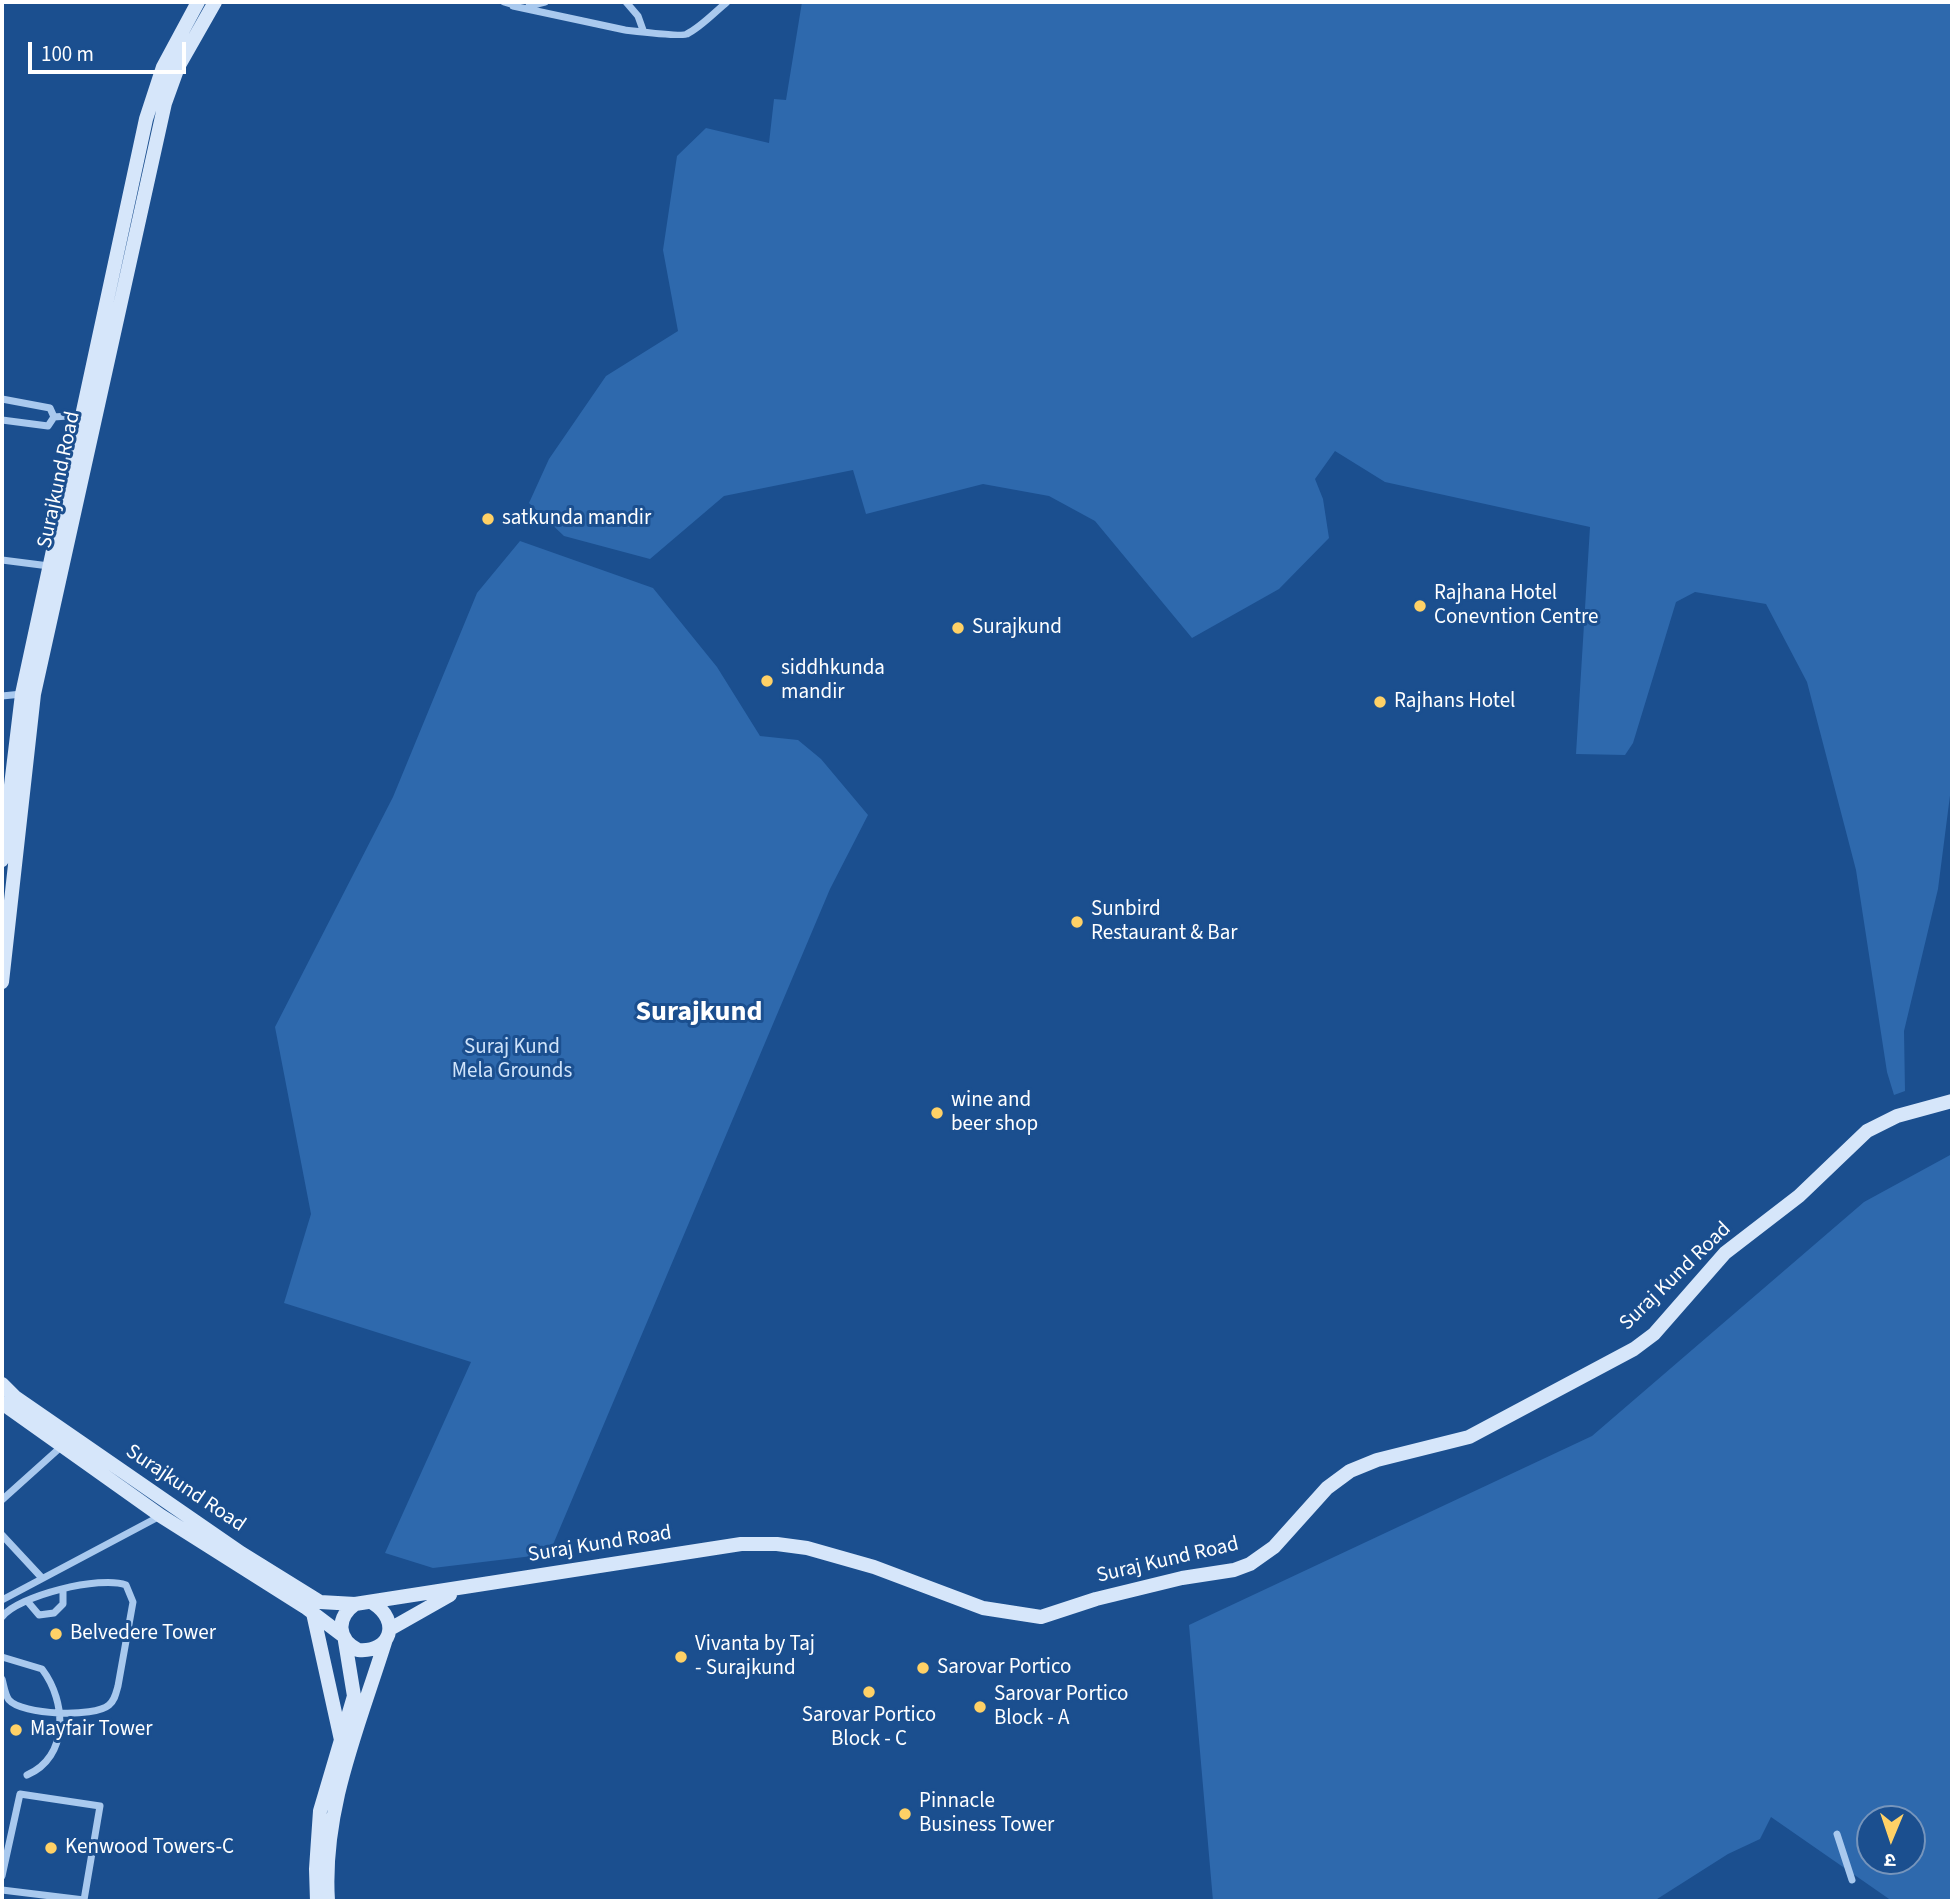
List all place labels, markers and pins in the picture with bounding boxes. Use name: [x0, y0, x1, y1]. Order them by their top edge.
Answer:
place label: satkunda mandir: [502, 506, 651, 532]
marker: satkunda mandir: [480, 511, 496, 527]
place label: Rajhana Hotel Conevntion Centre: [1434, 581, 1598, 631]
marker: Rajhana Hotel Conevntion Centre: [1412, 598, 1428, 614]
place label: Surajkund: [972, 615, 1062, 641]
marker: Surajkund: [950, 620, 966, 636]
place label: siddhkunda mandir: [781, 656, 885, 706]
marker: siddhkunda mandir: [759, 673, 775, 689]
place label: Rajhans Hotel: [1394, 689, 1515, 715]
marker: Rajhans Hotel: [1372, 694, 1388, 710]
place label: Sunbird Restaurant & Bar: [1091, 897, 1238, 947]
marker: Sunbird Restaurant & Bar: [1069, 914, 1085, 930]
place label: wine and beer shop: [951, 1088, 1038, 1138]
marker: wine and beer shop: [929, 1105, 945, 1121]
place label: Belvedere Tower: [70, 1621, 216, 1647]
marker: Belvedere Tower: [48, 1626, 64, 1642]
place label: Vivanta by Taj - Surajkund: [695, 1632, 815, 1682]
marker: Vivanta by Taj - Surajkund: [673, 1649, 689, 1665]
place label: Sarovar Portico: [937, 1655, 1071, 1681]
marker: Sarovar Portico: [915, 1660, 931, 1676]
place label: Sarovar Portico Block - A: [994, 1682, 1128, 1732]
marker: Sarovar Portico Block - C: [861, 1684, 877, 1700]
marker: Sarovar Portico Block - A: [972, 1699, 988, 1715]
place label: Sarovar Portico Block - C: [802, 1703, 936, 1753]
place label: Mayfair Tower: [30, 1717, 153, 1743]
marker: Mayfair Tower: [8, 1722, 24, 1738]
place label: Pinnacle Business Tower: [919, 1789, 1054, 1839]
marker: Pinnacle Business Tower: [897, 1806, 913, 1822]
place label: Kenwood Towers-C: [65, 1835, 234, 1861]
marker: Kenwood Towers-C: [43, 1840, 59, 1856]

